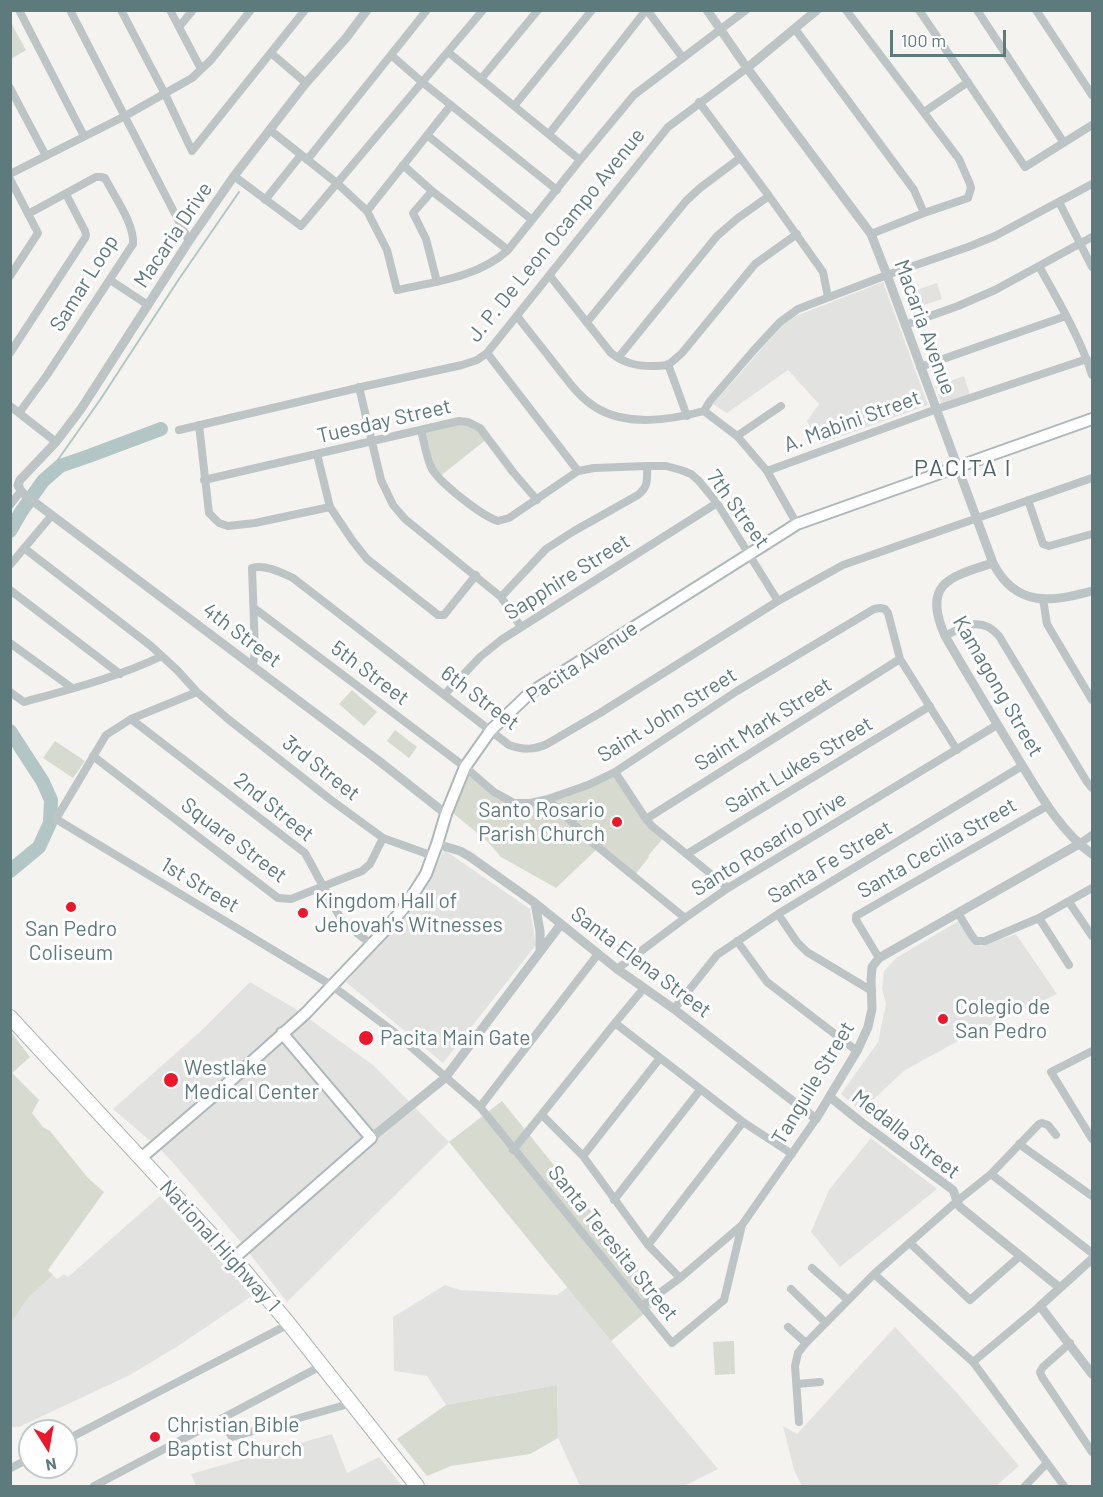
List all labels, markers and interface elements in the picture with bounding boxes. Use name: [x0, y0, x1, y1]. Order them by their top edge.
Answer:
scale bar: [893, 18, 1008, 56]
text: 100 m: [901, 29, 946, 51]
street label: J. P. De Leon Ocampo Avenue: [462, 123, 650, 347]
street label: Macaria Drive: [128, 177, 218, 293]
street label: Samar Loop: [44, 230, 124, 336]
street label: Macaria Avenue: [889, 256, 961, 398]
street label: A. Mabini Street: [780, 385, 924, 457]
street label: Tuesday Street: [315, 393, 453, 449]
district label: PACITA I: [914, 454, 1012, 482]
street label: 7th Street: [701, 465, 775, 553]
street label: Sapphire Street: [500, 528, 634, 626]
street label: 4th Street: [198, 597, 286, 673]
street label: Kamagong Street: [947, 611, 1049, 761]
street label: Pacita Avenue: [522, 616, 642, 708]
street label: 5th Street: [326, 635, 414, 711]
street label: 6th Street: [436, 660, 524, 736]
street label: Saint John Street: [593, 662, 741, 768]
street label: Saint Mark Street: [690, 672, 836, 776]
street label: Saint Lukes Street: [721, 711, 877, 819]
street label: 3rd Street: [277, 730, 365, 806]
street label: 2nd Street: [229, 767, 319, 847]
street label: Santo Rosario Drive: [687, 786, 851, 902]
street label: Square Street: [176, 792, 292, 888]
street label: Santa Cecilia Street: [853, 792, 1021, 904]
place label: Santo Rosario Parish Church: [478, 797, 605, 847]
marker: Santo Rosario Parish Church: [610, 815, 624, 829]
street label: Santa Fe Street: [763, 815, 897, 909]
street label: 1st Street: [156, 852, 244, 918]
place label: Kingdom Hall of Jehovah's Witnesses: [315, 888, 503, 938]
marker: San Pedro Coliseum: [64, 900, 78, 914]
street label: Santa Elena Street: [566, 901, 716, 1023]
marker: Kingdom Hall of Jehovah's Witnesses: [296, 906, 310, 920]
place label: San Pedro Coliseum: [25, 916, 117, 966]
place label: Colegio de San Pedro: [955, 994, 1050, 1044]
marker: Colegio de San Pedro: [936, 1012, 950, 1026]
street label: Tanguile Street: [766, 1017, 860, 1149]
place label: Pacita Main Gate: [380, 1025, 530, 1051]
marker: Pacita Main Gate: [357, 1029, 375, 1047]
place label: Westlake Medical Center: [184, 1055, 319, 1105]
marker: Westlake Medical Center: [162, 1071, 180, 1089]
street label: Medalla Street: [847, 1084, 965, 1184]
street label: Santa Teresita Street: [543, 1160, 683, 1326]
street label: National Highway 1: [154, 1175, 286, 1317]
place label: Christian Bible Baptist Church: [167, 1412, 302, 1462]
north arrow: [18, 1419, 78, 1479]
marker: Christian Bible Baptist Church: [148, 1430, 162, 1444]
text: N: [44, 1455, 58, 1476]

